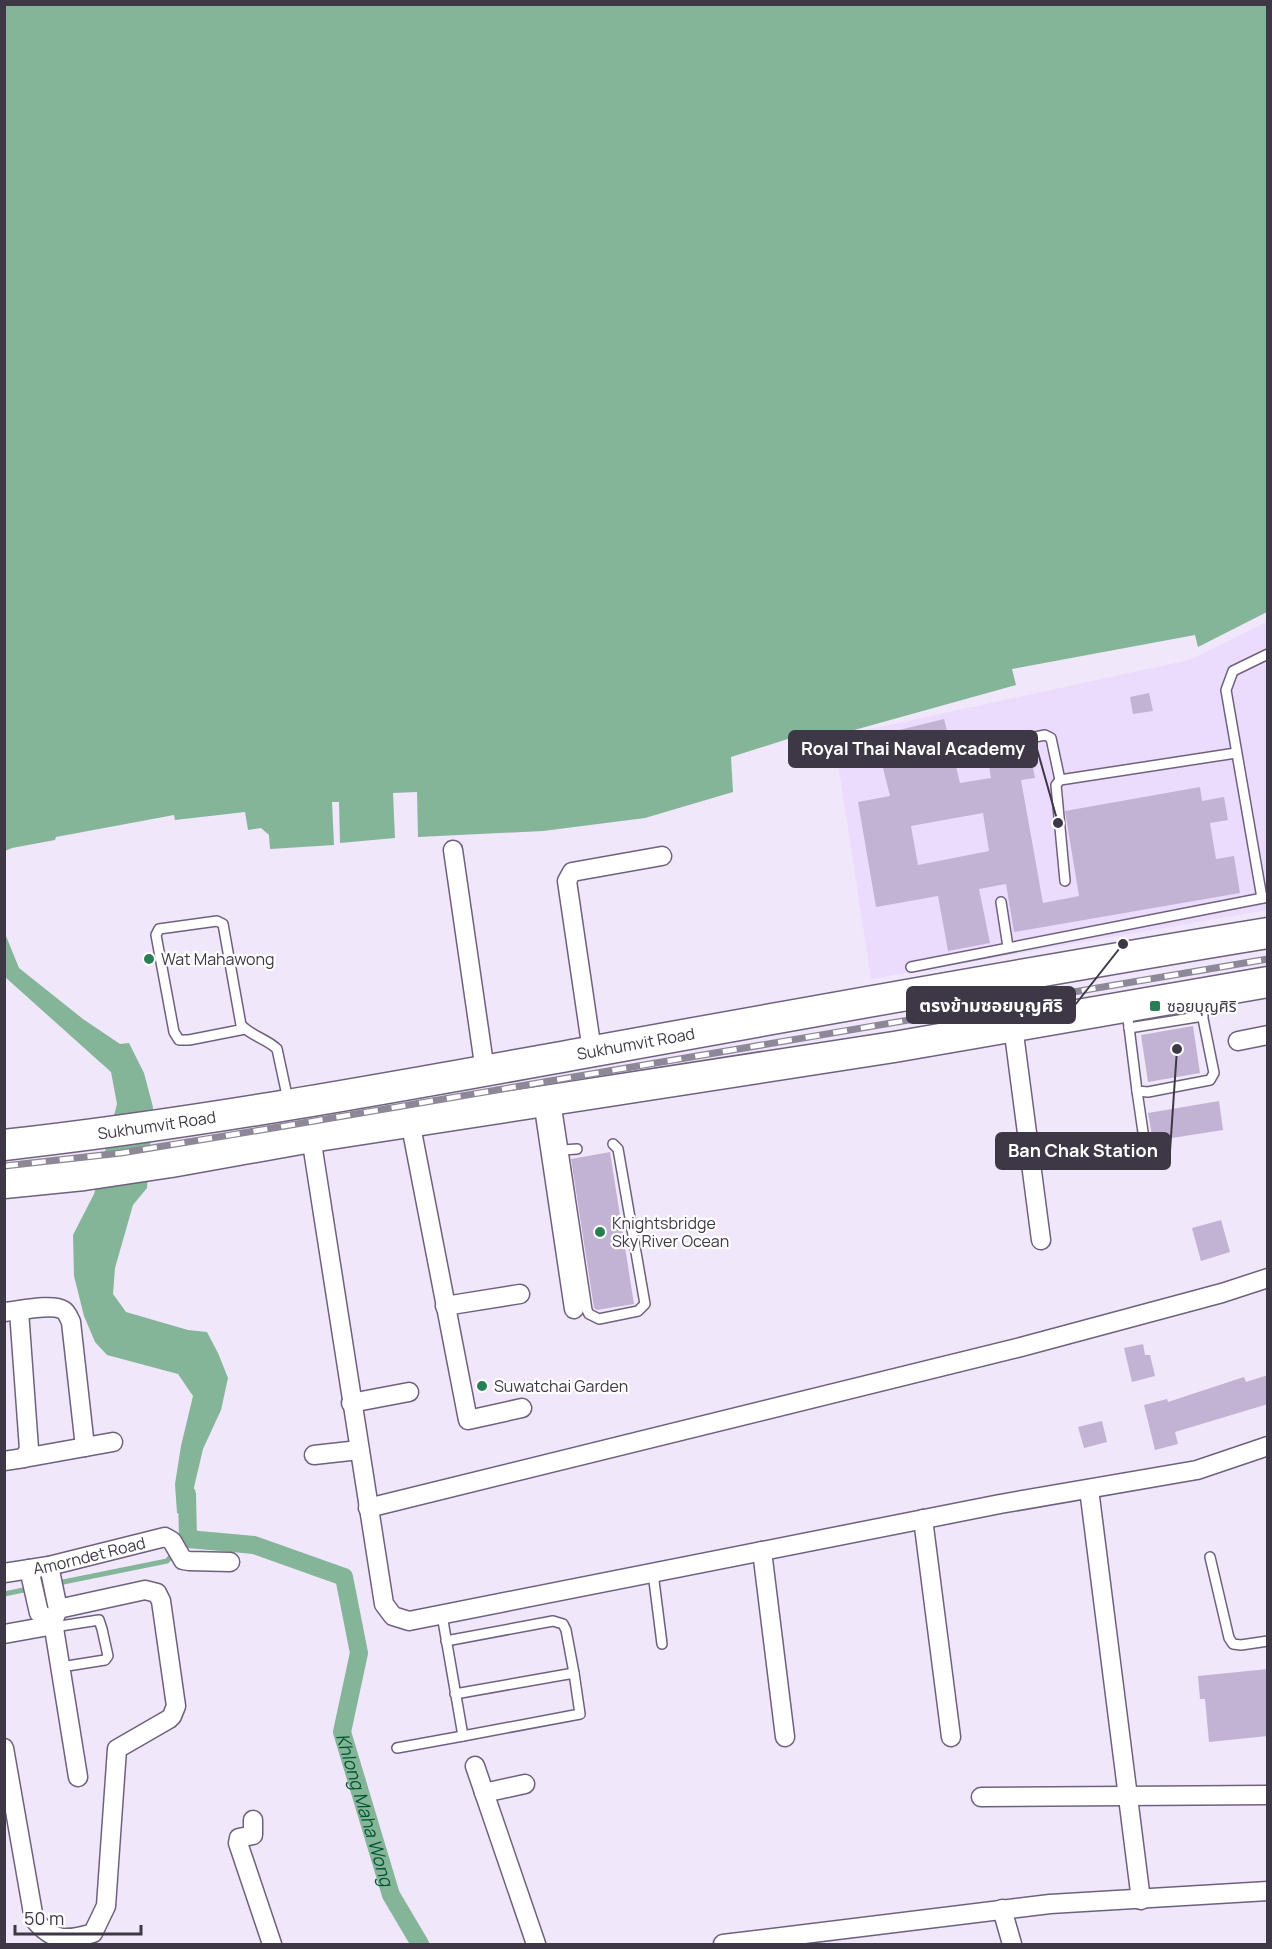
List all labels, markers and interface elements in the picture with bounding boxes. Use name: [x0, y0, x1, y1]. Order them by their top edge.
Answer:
callout: Royal Thai Naval Academy: [789, 731, 1037, 767]
text: Royal Thai Naval Academy: [801, 736, 1025, 760]
place label: Wat Mahawong: [161, 948, 275, 970]
marker: Wat Mahawong: [142, 952, 156, 966]
callout: ตรงข้ามซอยบุญศิริ: [907, 987, 1075, 1023]
text: ตรงข้ามซอยบุญศิริ: [919, 993, 1063, 1017]
place label: ซอยบุญศิริ: [1167, 995, 1237, 1017]
marker: ซอยบุญศิริ: [1148, 999, 1162, 1013]
street label: Sukhumvit Road: [575, 1022, 696, 1065]
street label: Sukhumvit Road: [96, 1106, 217, 1144]
callout: Ban Chak Station: [996, 1133, 1170, 1169]
text: Ban Chak Station: [1008, 1138, 1158, 1162]
place label: Knightsbridge Sky River Ocean: [612, 1212, 729, 1252]
marker: Knightsbridge Sky River Ocean: [593, 1225, 607, 1239]
place label: Suwatchai Garden: [494, 1375, 628, 1397]
marker: Suwatchai Garden: [475, 1379, 489, 1393]
street label: Amorndet Road: [32, 1531, 148, 1579]
water label: Khlong Maha Wong: [331, 1730, 400, 1890]
scale bar: [15, 1898, 141, 1936]
text: 50 m: [24, 1906, 64, 1930]

